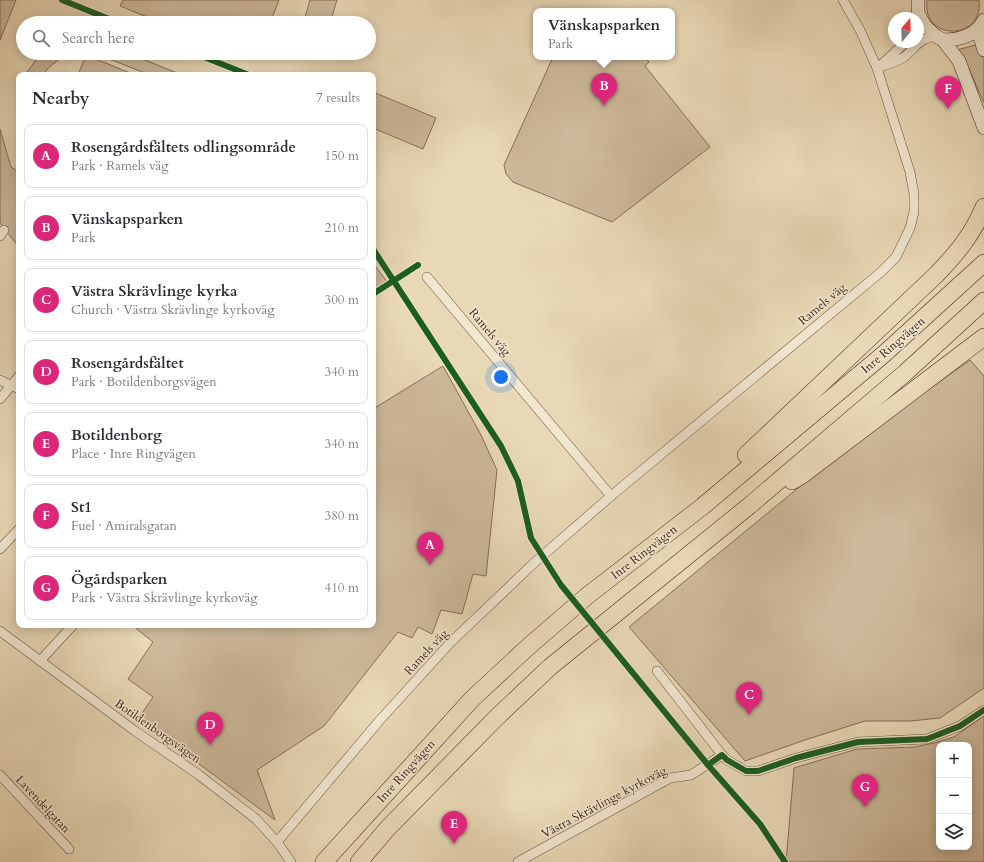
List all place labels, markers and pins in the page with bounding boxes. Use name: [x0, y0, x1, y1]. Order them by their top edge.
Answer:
pin: B: [591, 73, 617, 106]
pin: F: [935, 76, 961, 109]
pin: A: [417, 532, 443, 565]
pin: C: [736, 682, 762, 715]
pin: D: [197, 712, 223, 745]
pin: G: [852, 774, 878, 807]
pin: E: [441, 811, 467, 844]

